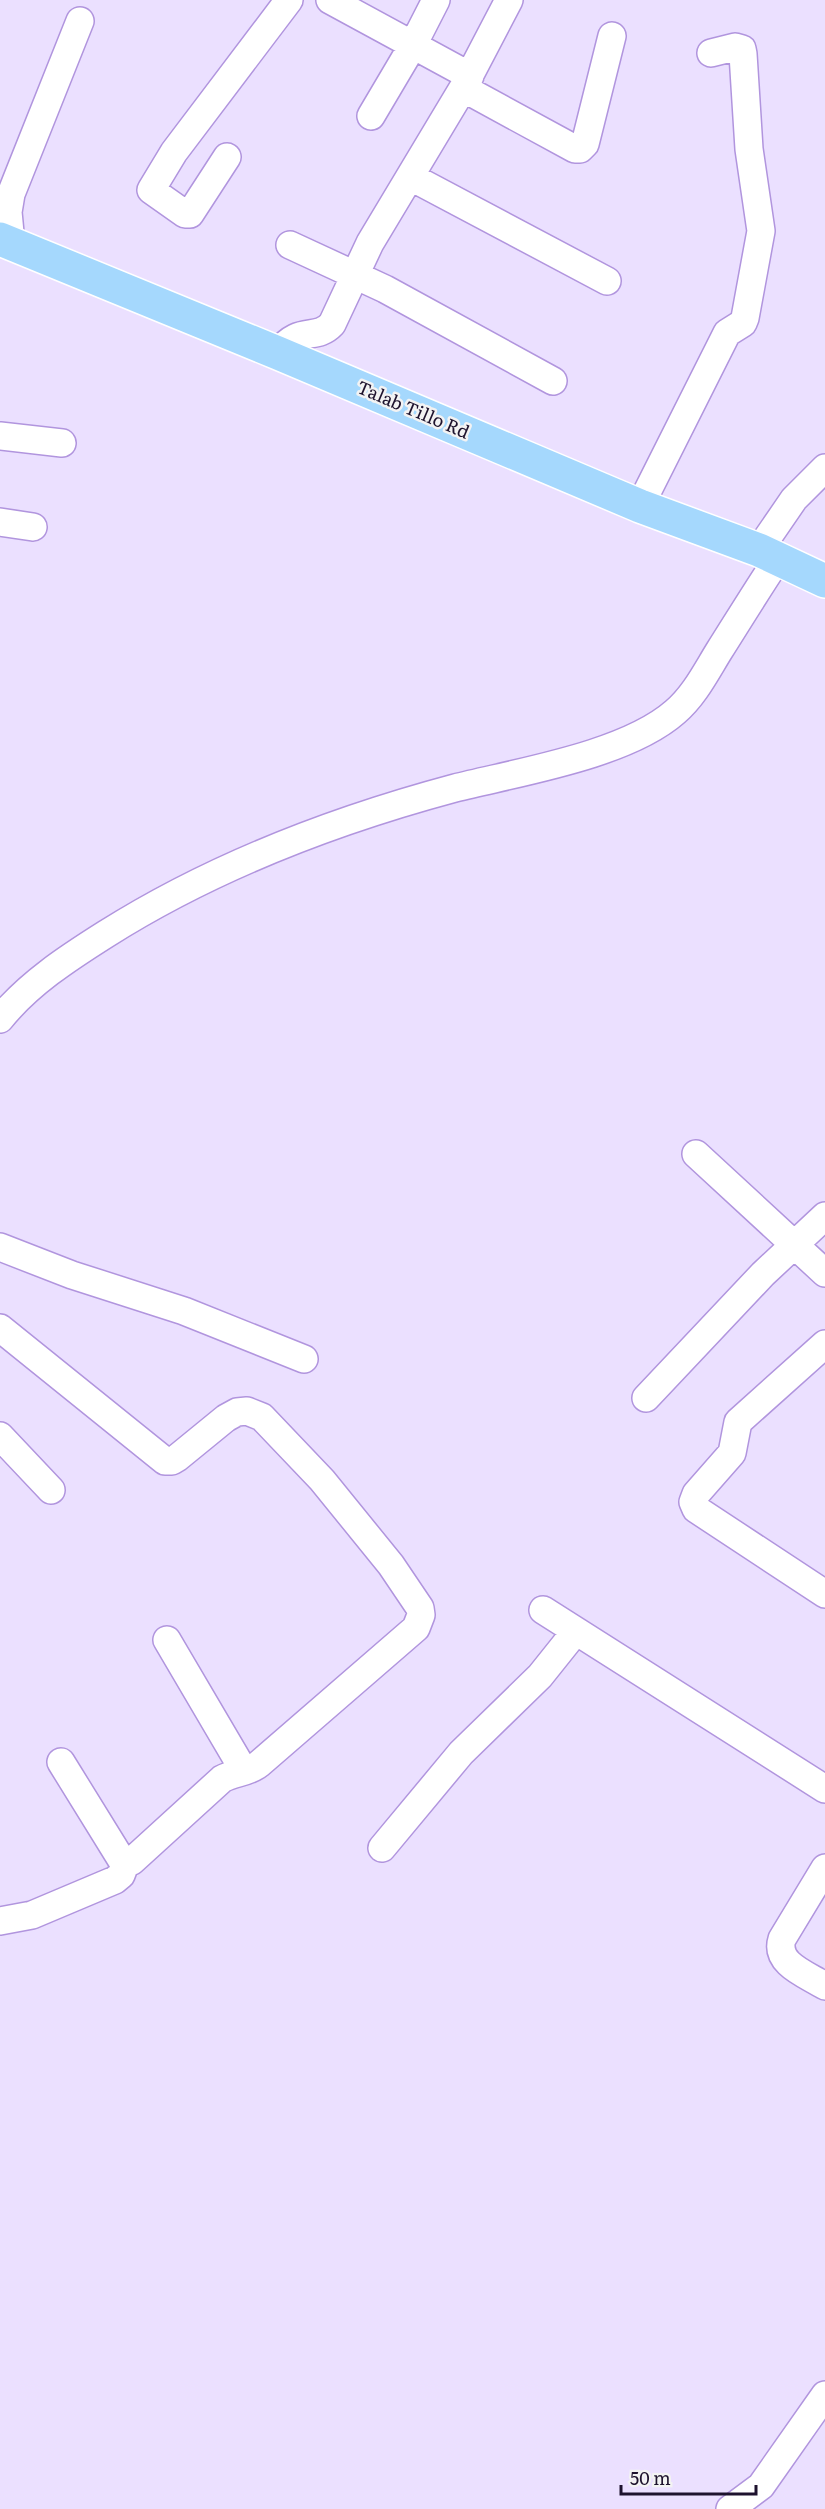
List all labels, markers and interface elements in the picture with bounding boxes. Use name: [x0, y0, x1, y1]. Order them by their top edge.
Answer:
street label: Talab Tillo Rd: [353, 373, 474, 445]
scale bar: [621, 2458, 756, 2496]
text: 50 m: [630, 2464, 671, 2491]

